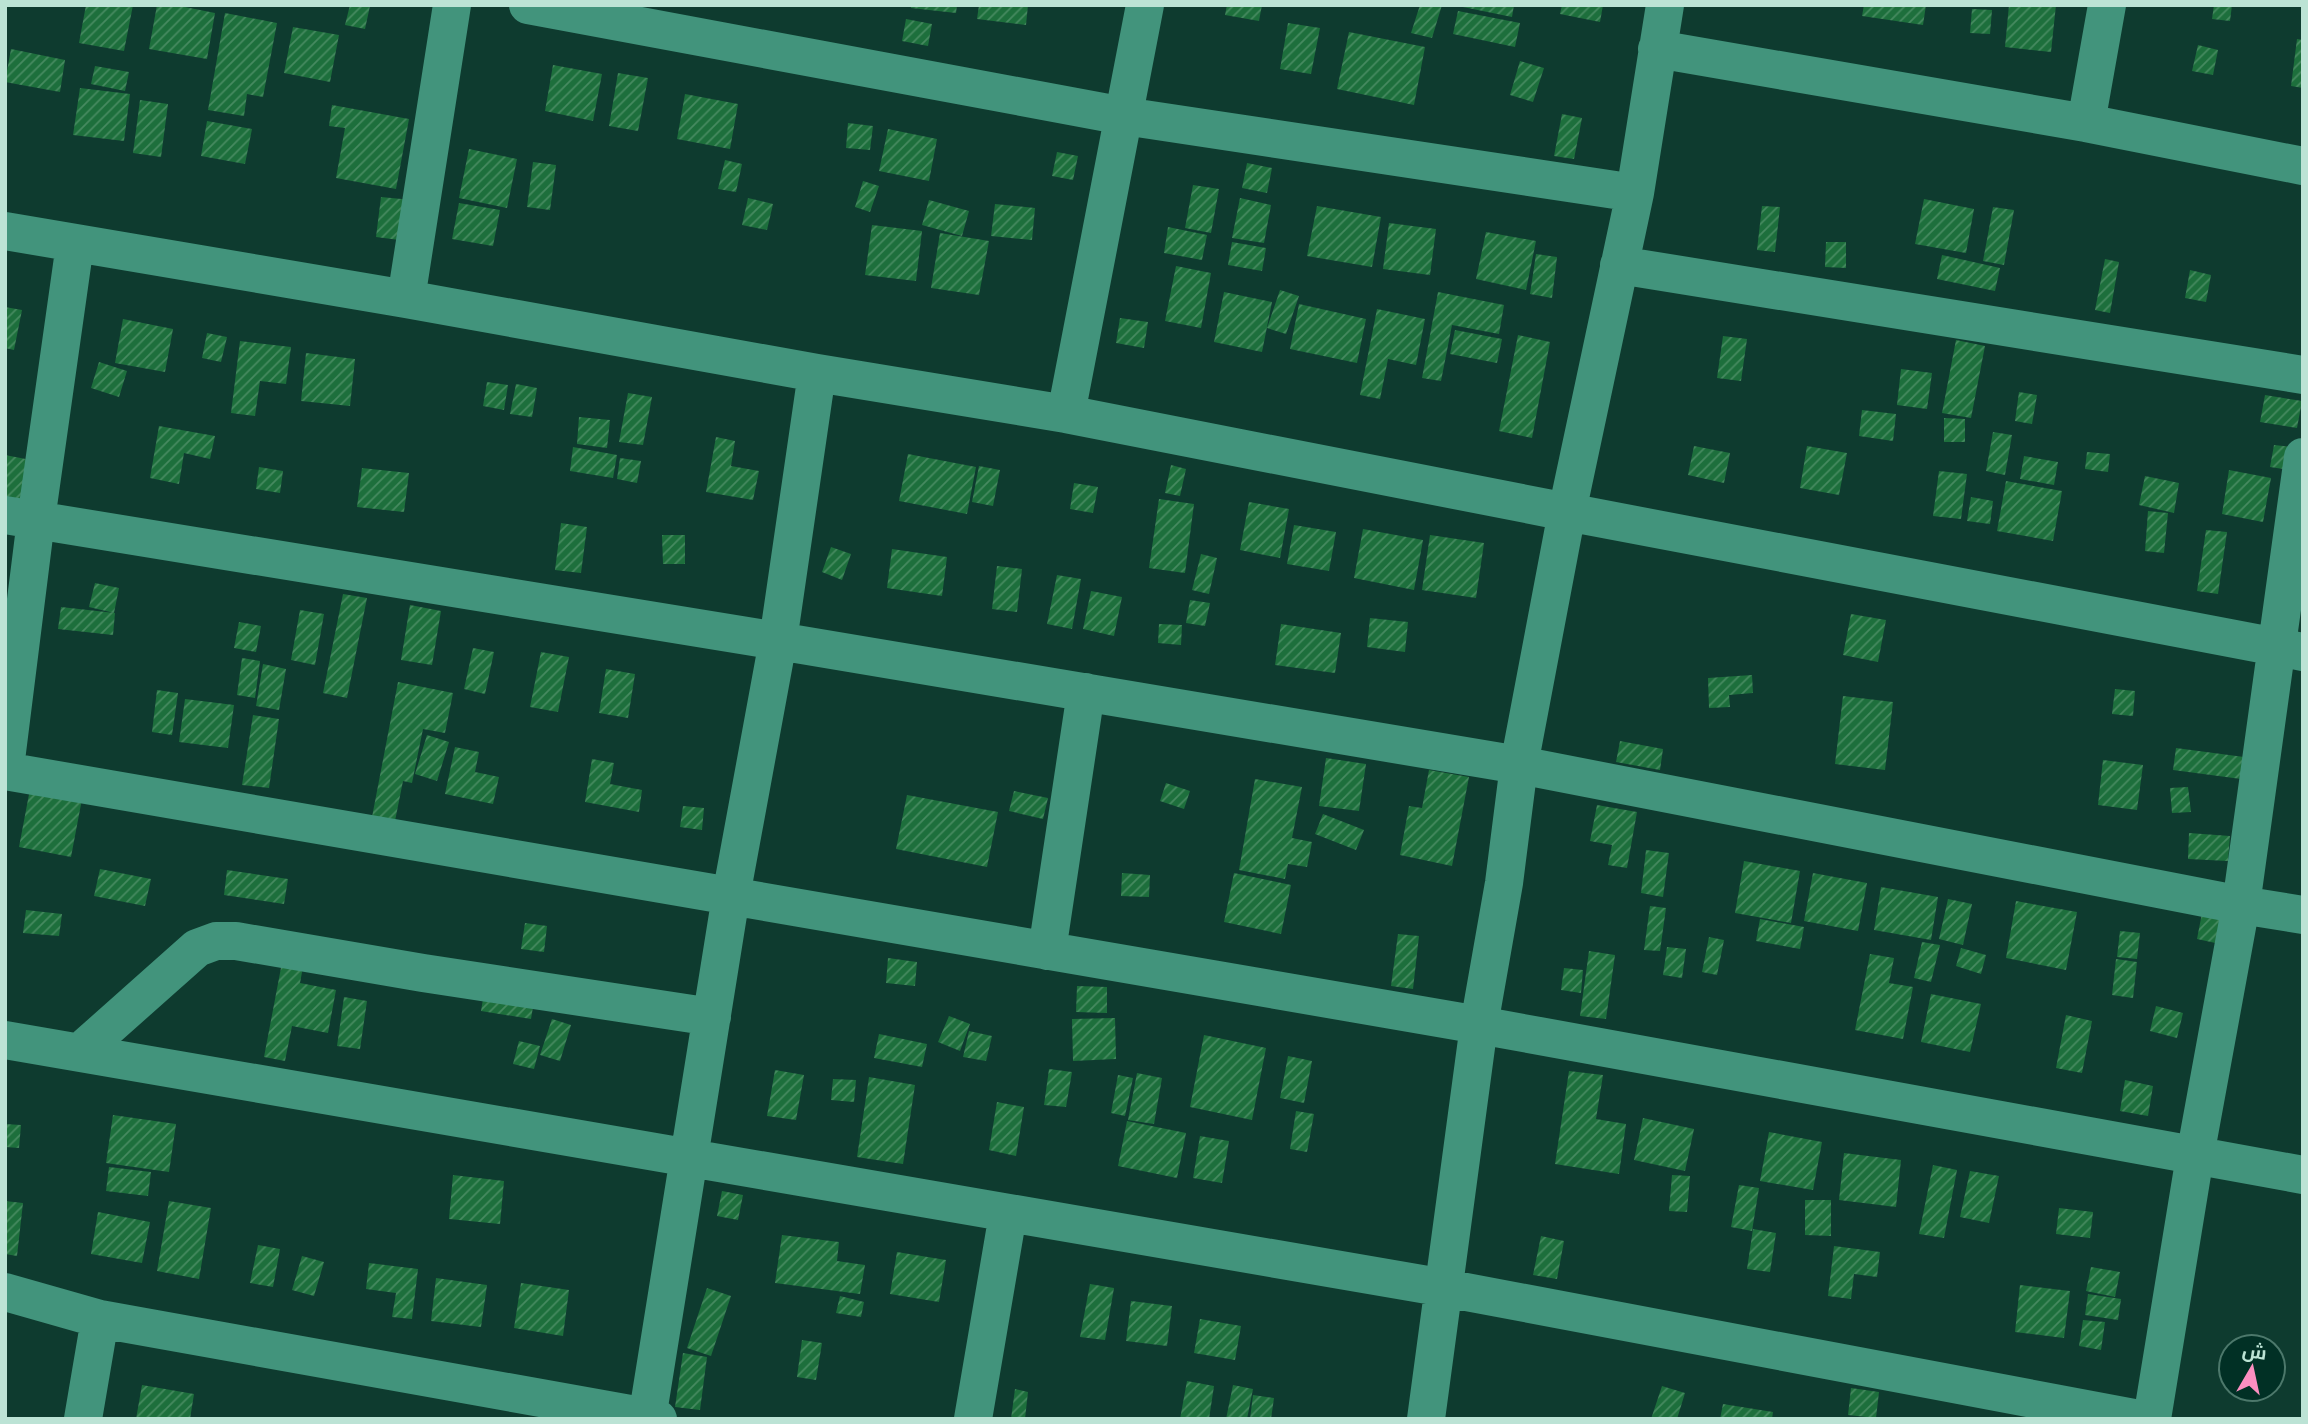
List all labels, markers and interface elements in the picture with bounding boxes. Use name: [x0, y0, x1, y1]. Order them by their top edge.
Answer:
north arrow: [2217, 1333, 2287, 1403]
text: ش: [2241, 1338, 2268, 1366]

